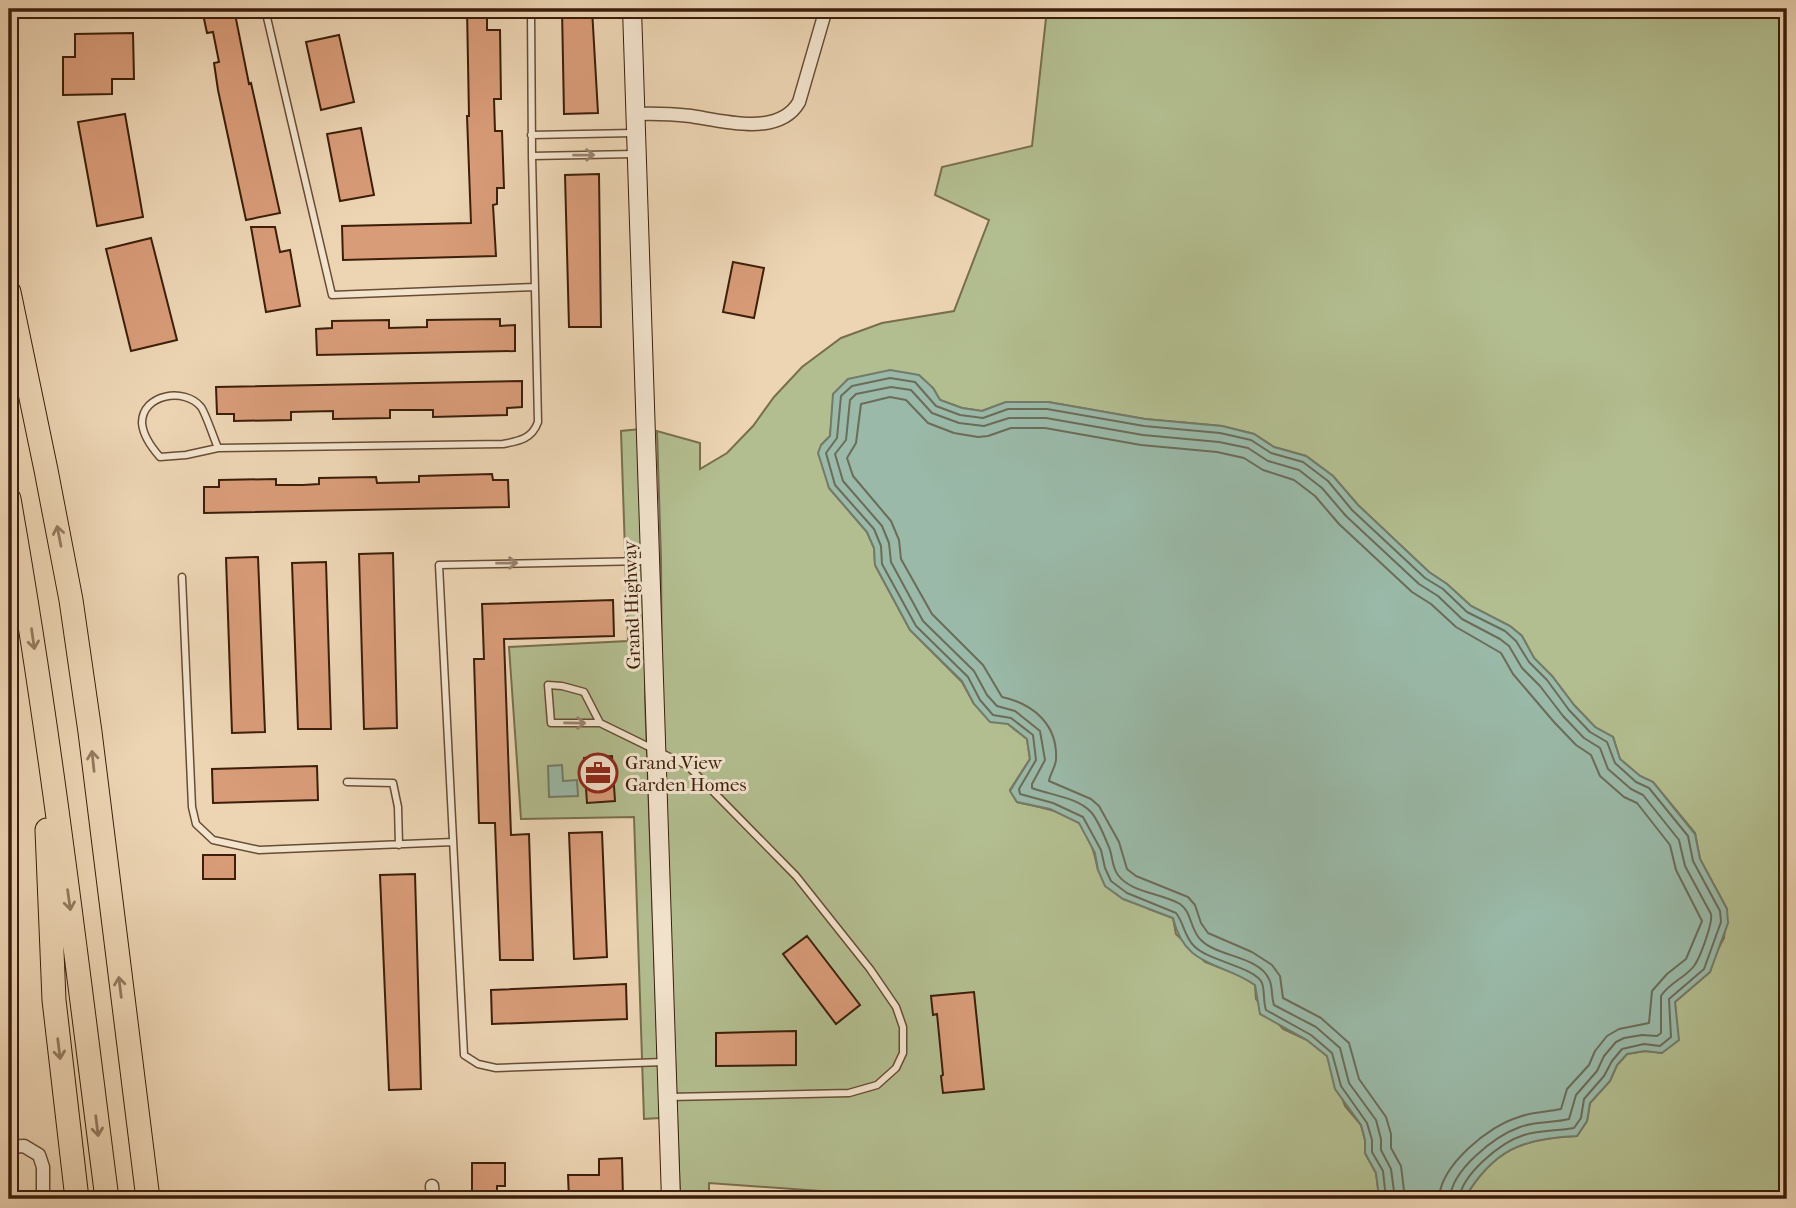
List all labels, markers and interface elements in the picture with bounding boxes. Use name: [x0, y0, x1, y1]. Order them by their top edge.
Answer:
one-way arrow: [573, 148, 596, 162]
one-way arrow: [52, 525, 65, 548]
street label: Grand Highway: [619, 539, 645, 670]
one-way arrow: [496, 557, 519, 570]
one-way arrow: [26, 627, 39, 650]
one-way arrow: [564, 716, 587, 730]
one-way arrow: [86, 750, 99, 773]
office icon: Grand View Garden Homes: [577, 752, 619, 794]
place label: Grand View Garden Homes: [625, 752, 746, 796]
one-way arrow: [63, 889, 76, 911]
one-way arrow: [114, 976, 127, 999]
one-way arrow: [53, 1037, 66, 1059]
one-way arrow: [91, 1114, 104, 1137]

